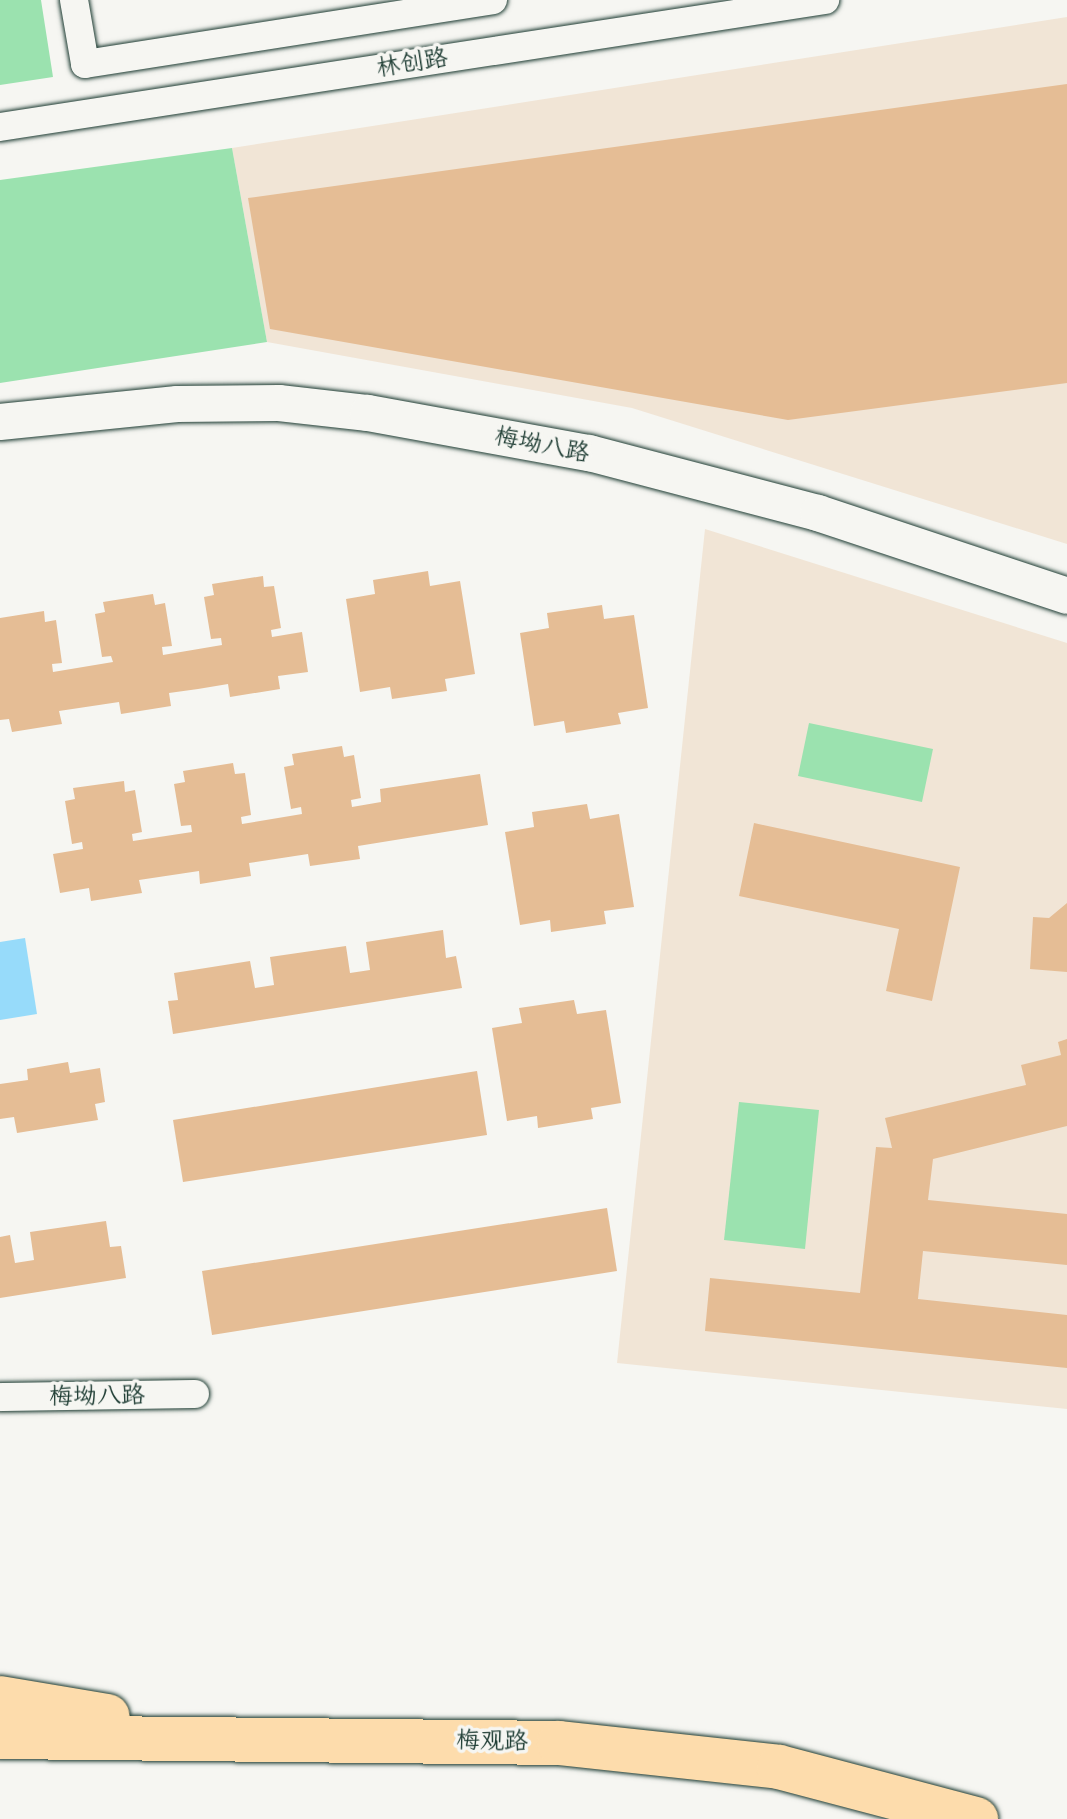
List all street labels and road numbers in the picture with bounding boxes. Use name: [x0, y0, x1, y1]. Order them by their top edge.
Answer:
street label: 林创路: [374, 43, 450, 83]
street label: 梅坳八路: [492, 422, 592, 468]
street label: 梅坳八路: [49, 1381, 145, 1411]
street label: 梅观路: [456, 1726, 528, 1756]

